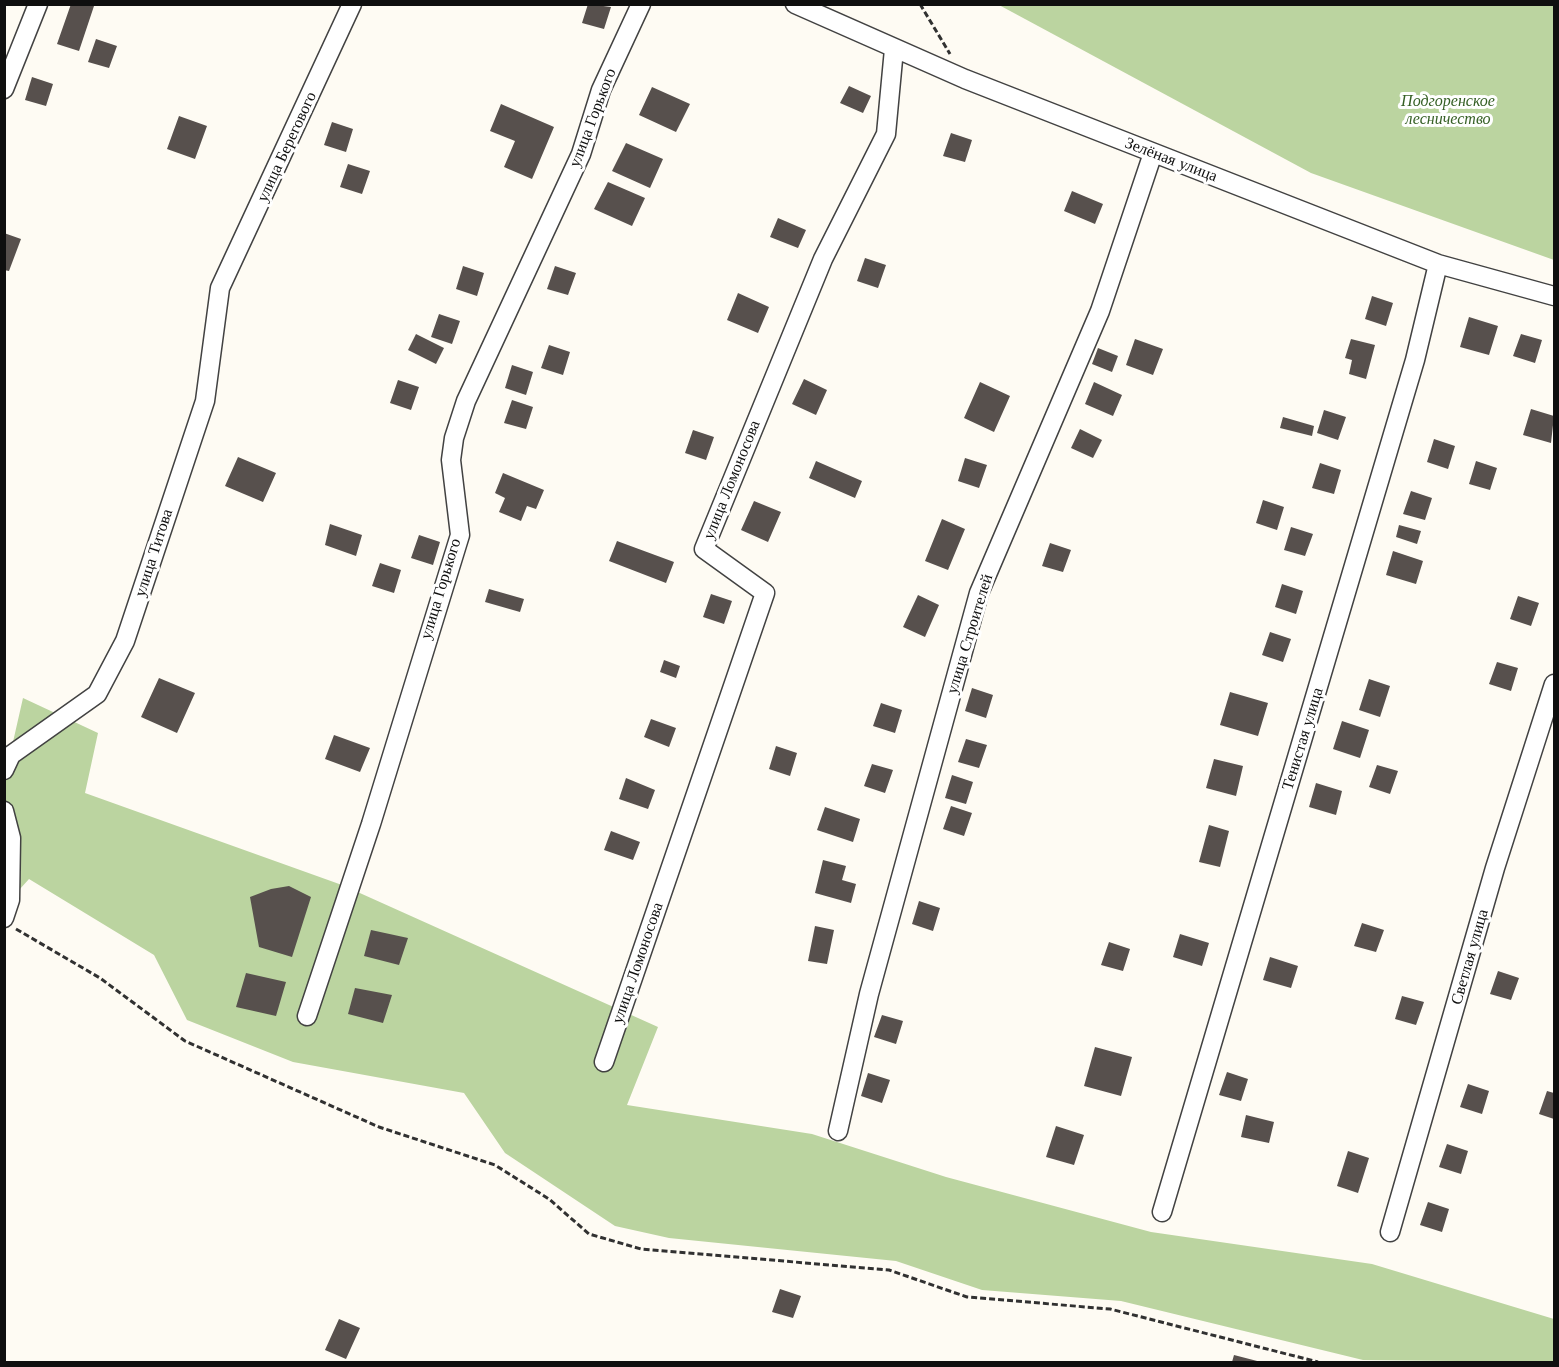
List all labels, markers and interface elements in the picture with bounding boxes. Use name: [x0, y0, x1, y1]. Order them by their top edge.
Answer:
street label: улица Горького: [565, 66, 621, 170]
street label: улица Берегового: [253, 89, 321, 205]
park label: Подгоренское лесничество: [1401, 91, 1495, 129]
street label: Зелёная улица: [1122, 134, 1220, 186]
street label: улица Ломоносова: [699, 418, 765, 542]
street label: улица Титова: [131, 507, 177, 599]
street label: улица Горького: [417, 536, 465, 642]
street label: улица Строителей: [943, 572, 997, 696]
street label: Тенистая улица: [1278, 685, 1328, 793]
street label: улица Ломоносова: [608, 900, 668, 1026]
street label: Светлая улица: [1447, 907, 1493, 1007]

